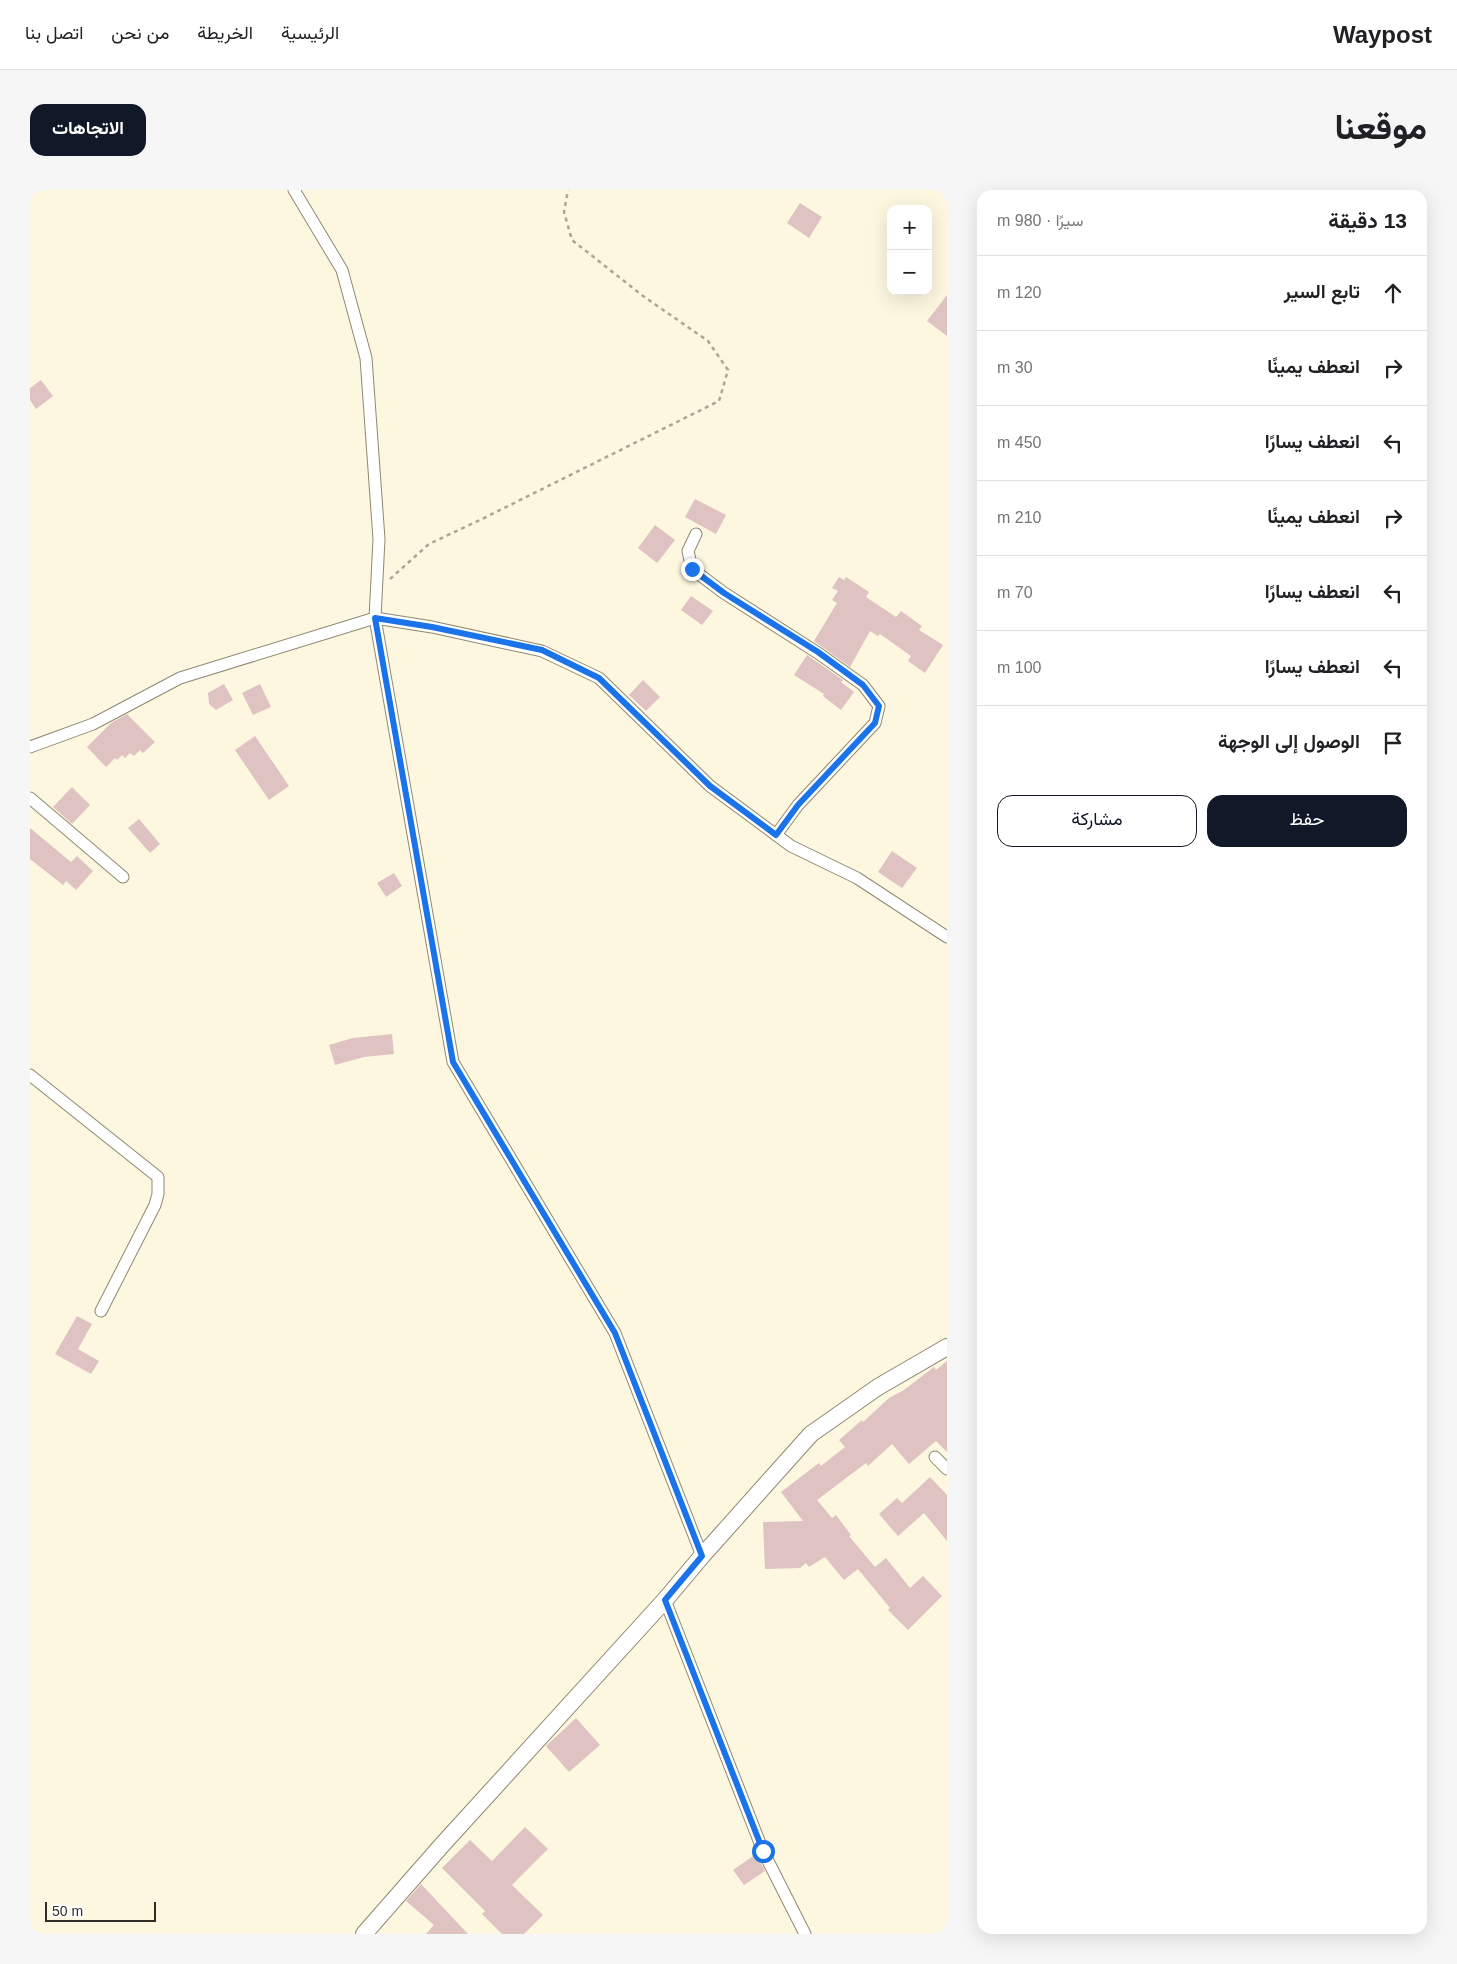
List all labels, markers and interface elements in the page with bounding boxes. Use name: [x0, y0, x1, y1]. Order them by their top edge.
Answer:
text: Waypost: [1333, 21, 1432, 48]
text: اتصل بنا: [25, 23, 83, 43]
text: من نحن: [111, 23, 169, 43]
text: الخريطة: [197, 23, 253, 43]
text: الرئيسية: [281, 23, 339, 43]
button: الاتجاهات: [30, 104, 146, 156]
text: موقعنا: [1334, 107, 1427, 146]
map controls: [887, 205, 932, 295]
button: +: [887, 205, 932, 250]
text: 13 دقيقة: [1328, 209, 1407, 232]
text: سيرًا · 980 m: [997, 212, 1083, 229]
button: −: [887, 250, 932, 295]
icon: ahead: [1379, 279, 1407, 307]
text: تابع السير: [1284, 281, 1360, 302]
text: 120 m: [997, 284, 1041, 301]
icon: right: [1379, 354, 1407, 382]
text: انعطف يمينًا: [1267, 356, 1360, 377]
text: 30 m: [997, 359, 1033, 376]
icon: left: [1379, 429, 1407, 457]
text: انعطف يسارًا: [1265, 431, 1360, 452]
text: 450 m: [997, 434, 1041, 451]
icon: right: [1379, 504, 1407, 532]
text: انعطف يمينًا: [1267, 506, 1360, 527]
text: 210 m: [997, 509, 1041, 526]
route end: [681, 558, 704, 581]
icon: left: [1379, 579, 1407, 607]
text: انعطف يسارًا: [1265, 581, 1360, 602]
text: 70 m: [997, 584, 1033, 601]
icon: left: [1379, 654, 1407, 682]
text: انعطف يسارًا: [1265, 656, 1360, 677]
text: 100 m: [997, 659, 1041, 676]
icon: arrive: [1379, 729, 1407, 757]
text: الوصول إلى الوجهة: [1218, 731, 1360, 752]
button: مشاركة: [997, 795, 1197, 847]
button: حفظ: [1207, 795, 1407, 847]
route start: [752, 1840, 775, 1863]
scale bar: [45, 1899, 156, 1922]
text: 50 m: [52, 1903, 83, 1919]

